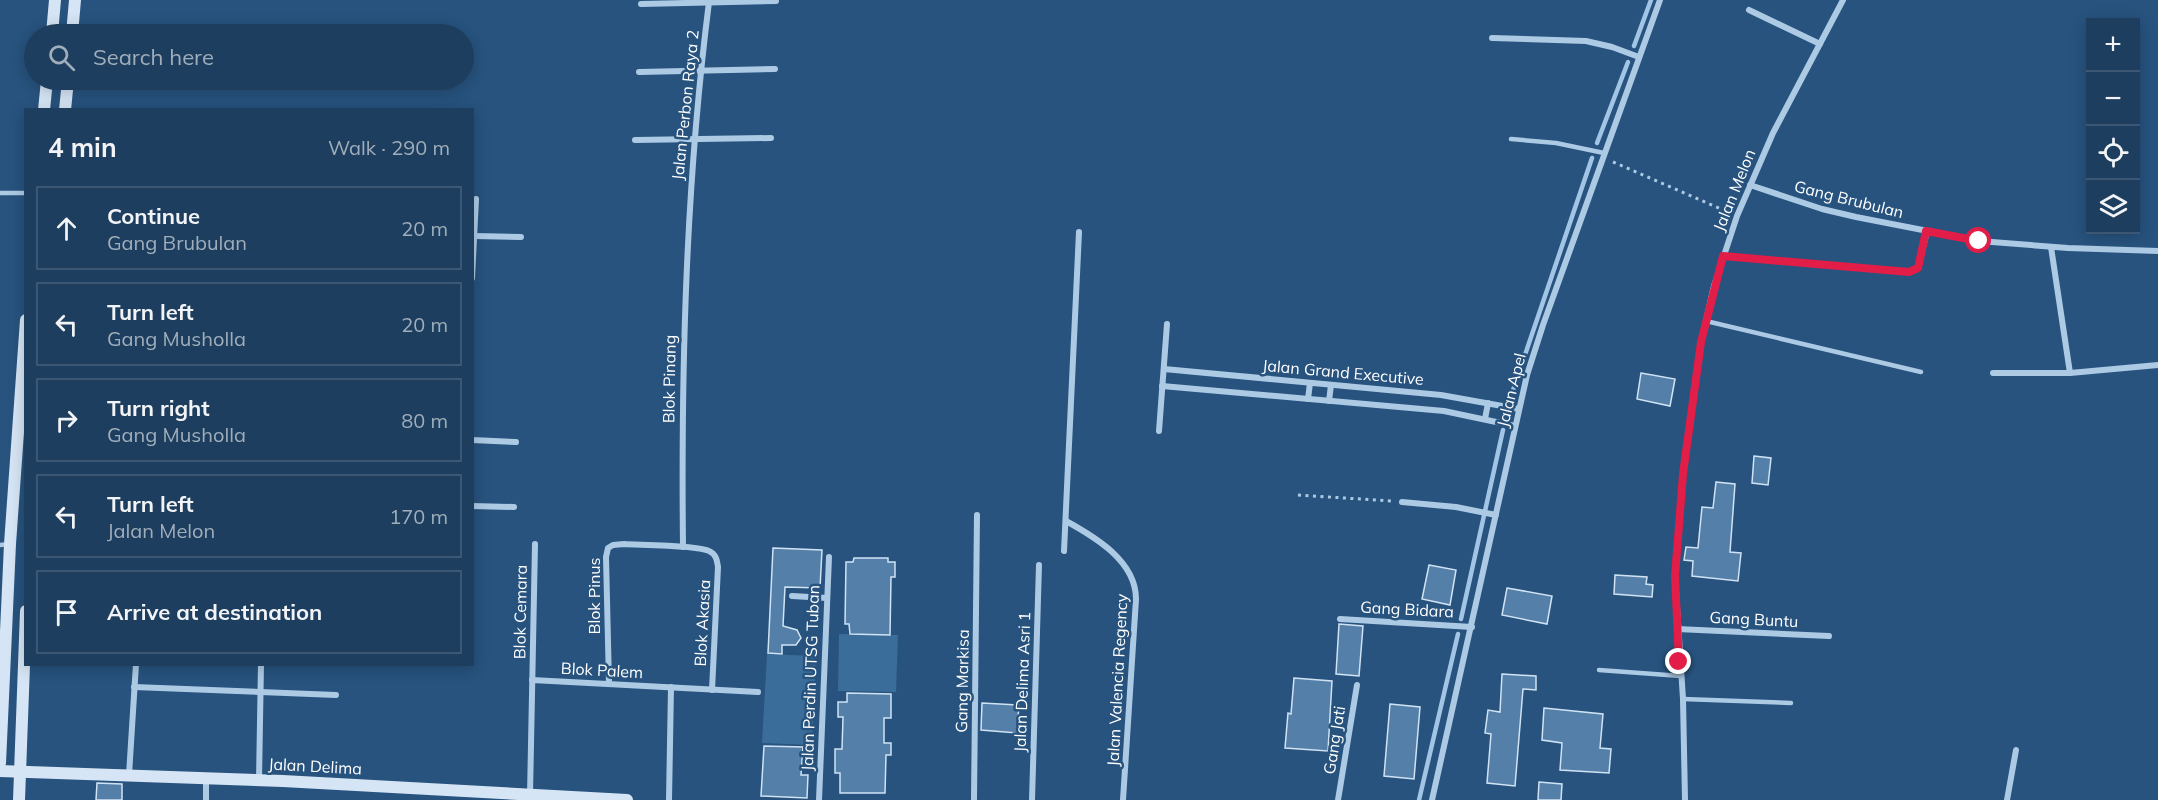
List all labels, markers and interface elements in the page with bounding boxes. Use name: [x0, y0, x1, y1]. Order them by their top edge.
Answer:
map controls: [2086, 18, 2140, 234]
button: +: [2086, 18, 2140, 72]
search box: [24, 24, 474, 90]
street label: Jalan Perbon Raya 2: [667, 29, 703, 181]
icon: search: [45, 41, 78, 74]
text: Search here: [93, 43, 214, 71]
button: −: [2086, 72, 2140, 126]
button: locate: [2086, 126, 2140, 180]
text: 4 min: [48, 131, 117, 164]
text: Walk · 290 m: [328, 135, 450, 160]
street label: Jalan Melon: [1709, 146, 1759, 234]
street label: Gang Brubulan: [1792, 176, 1906, 222]
button: layers: [2086, 180, 2140, 234]
text: Continue: [107, 202, 200, 230]
icon: ahead: [50, 212, 83, 245]
text: 20 m: [401, 216, 448, 241]
route start: [1965, 227, 1991, 253]
text: Gang Brubulan: [107, 230, 247, 255]
text: Turn left: [107, 298, 194, 326]
icon: left: [50, 308, 83, 341]
text: 20 m: [401, 312, 448, 337]
text: Gang Musholla: [107, 326, 246, 351]
street label: Blok Pinang: [658, 335, 680, 423]
street label: Jalan Apel: [1492, 351, 1530, 429]
street label: Jalan Grand Executive: [1261, 355, 1425, 389]
text: Turn right: [107, 394, 210, 422]
icon: right: [50, 404, 83, 437]
text: 80 m: [401, 408, 448, 433]
text: Gang Musholla: [107, 422, 246, 447]
text: Turn left: [107, 490, 194, 518]
icon: left: [50, 500, 83, 533]
text: 170 m: [389, 504, 448, 529]
text: Jalan Melon: [107, 518, 215, 543]
street label: Blok Pinus: [584, 557, 604, 635]
street label: Blok Cemara: [509, 565, 531, 659]
street label: Blok Akasia: [690, 579, 714, 667]
street label: Jalan Perdin UTSG Tuban: [797, 585, 823, 771]
street label: Jalan Valencia Regency: [1102, 593, 1132, 767]
icon: arrive: [50, 596, 83, 629]
street label: Gang Bidara: [1360, 597, 1454, 621]
text: Arrive at destination: [107, 598, 322, 626]
street label: Gang Buntu: [1709, 607, 1799, 631]
street label: Jalan Delima Asri 1: [1010, 611, 1034, 753]
street label: Gang Markisa: [951, 629, 973, 733]
route end: [1665, 648, 1691, 674]
street label: Blok Palem: [560, 658, 644, 682]
street label: Gang Jati: [1319, 704, 1349, 776]
street label: Jalan Delima: [268, 754, 362, 778]

